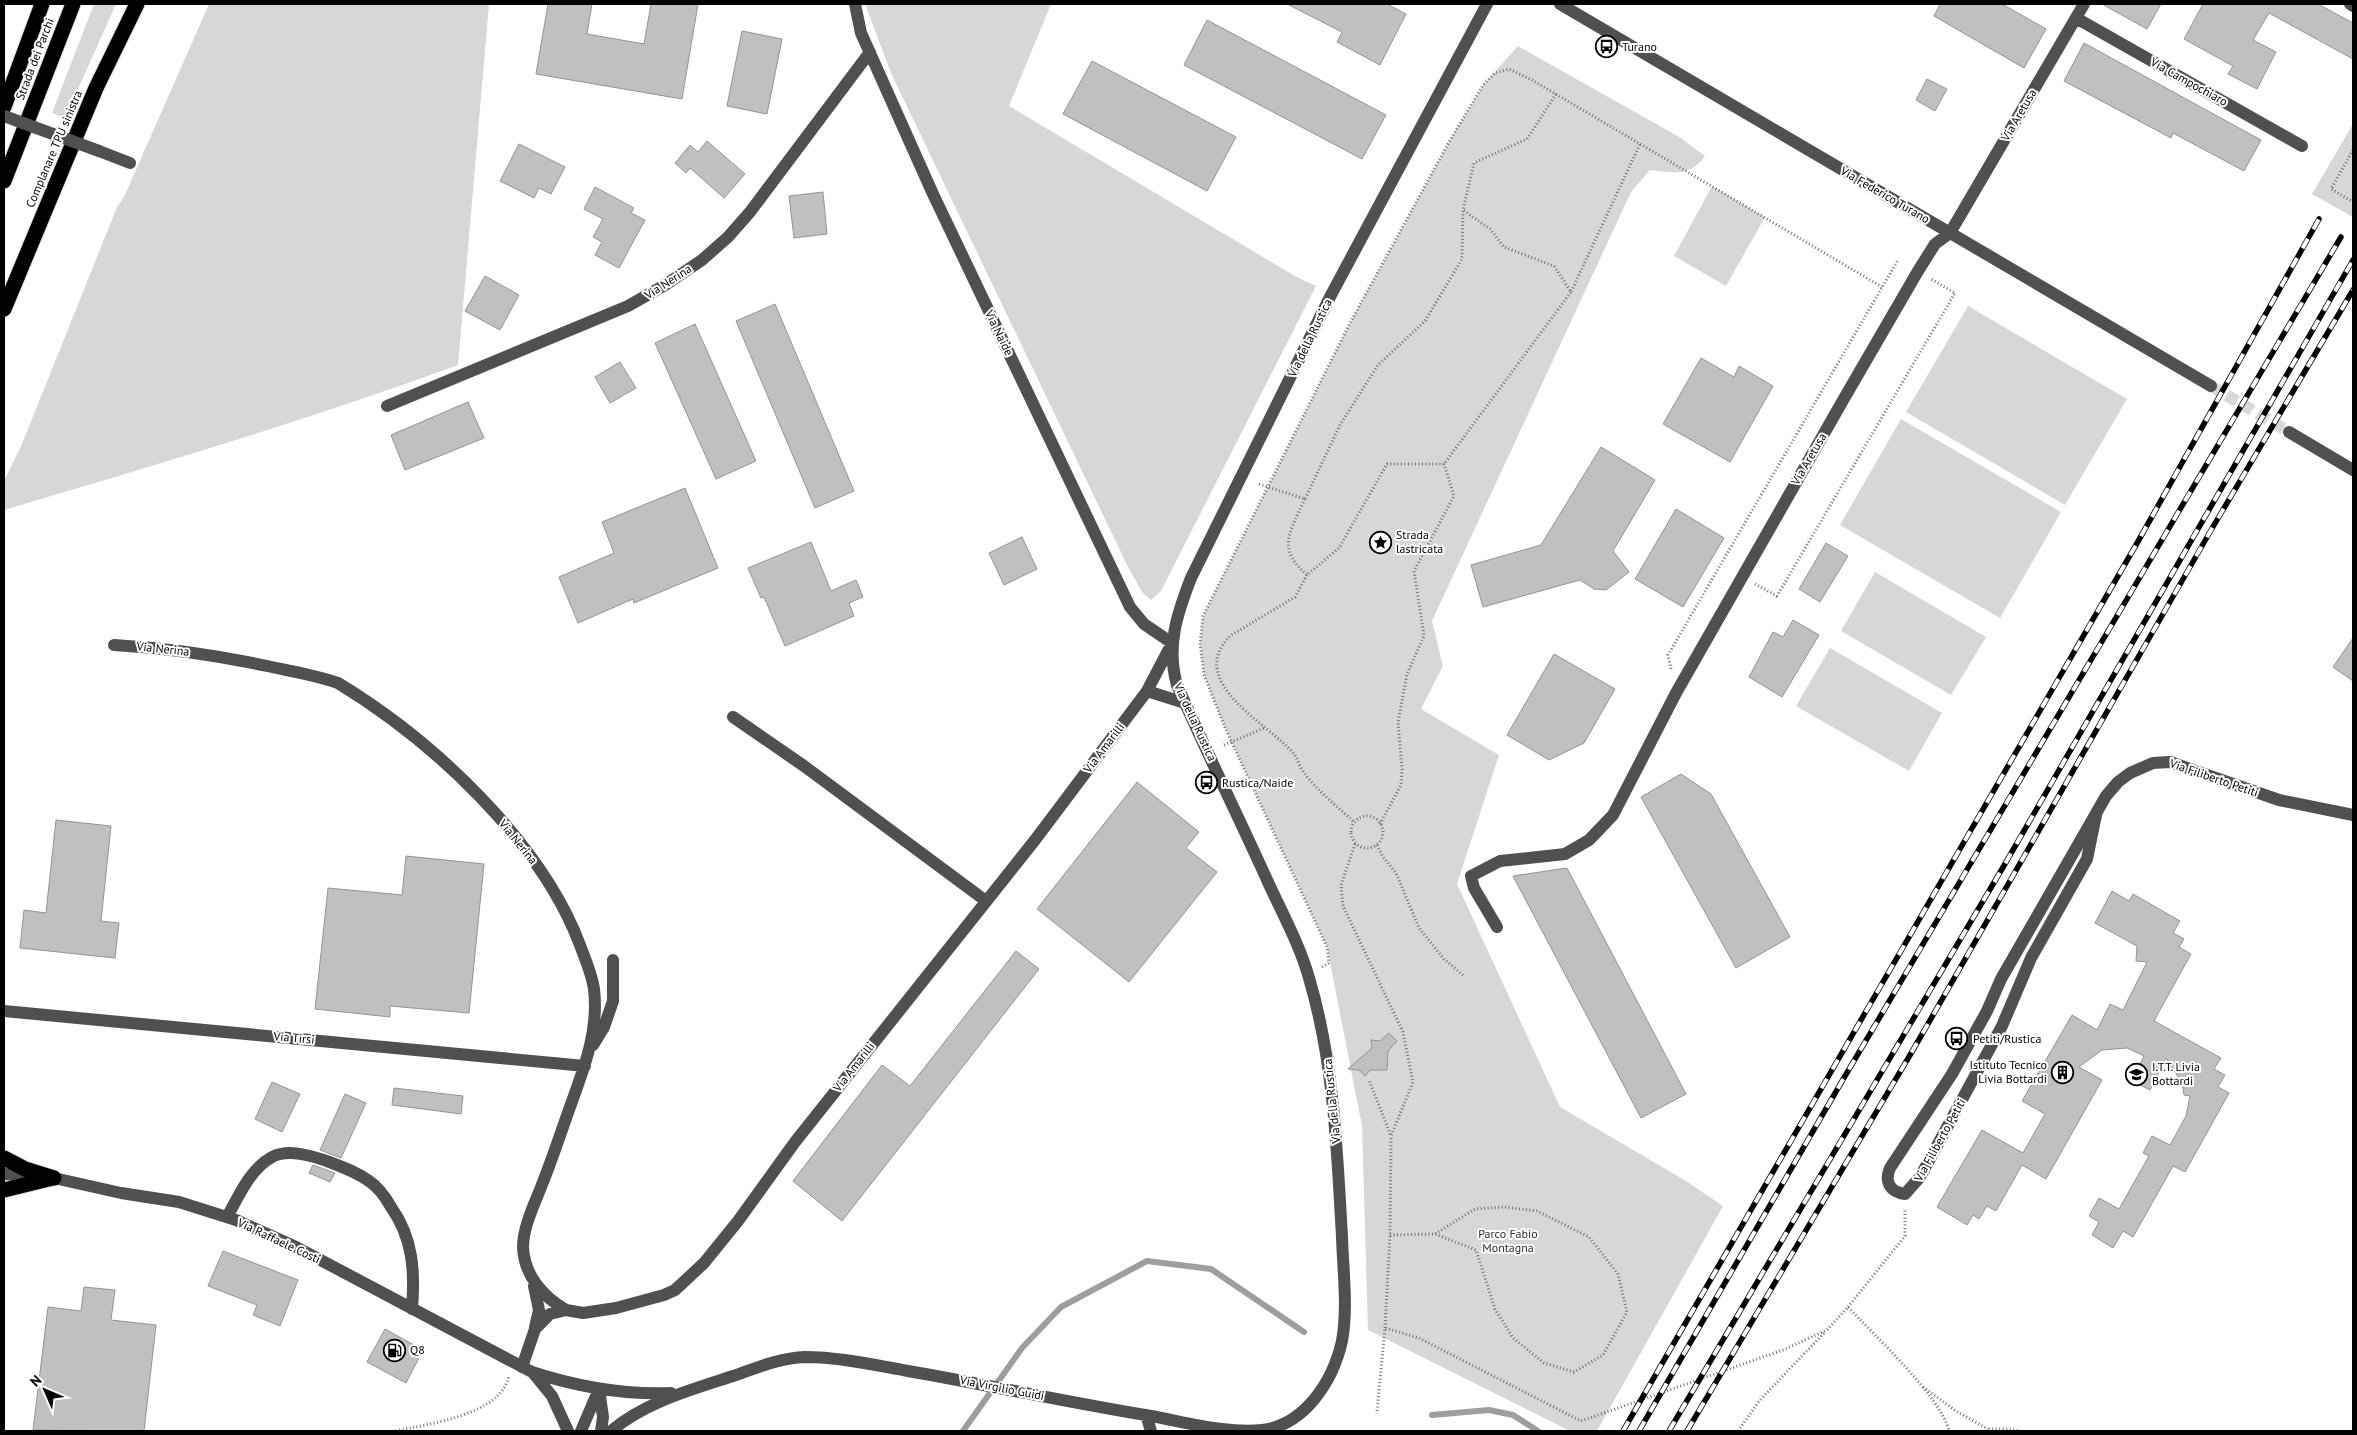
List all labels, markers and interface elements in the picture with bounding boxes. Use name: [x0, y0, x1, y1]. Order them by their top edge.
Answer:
street label: Strada dei Parchi: [12, 16, 57, 102]
bus stop icon: Turano: [1594, 35, 1618, 59]
place label: Turano: [1622, 39, 1657, 54]
street label: Via Campochiaro: [2147, 54, 2231, 109]
street label: Via Aretusa: [1997, 86, 2039, 144]
street label: Complanare TPU sinistra: [22, 88, 85, 210]
street label: Via Federico Turano: [1837, 162, 1933, 226]
street label: Via Nerina: [641, 261, 694, 303]
street label: Via della Rustica: [1284, 296, 1335, 380]
street label: Via Naide: [982, 307, 1017, 358]
street label: Via Aretusa: [1787, 430, 1829, 488]
place label: Strada lastricata: [1396, 527, 1443, 556]
place icon: Strada lastricata: [1368, 530, 1392, 554]
street label: Via Nerina: [135, 638, 190, 659]
street label: Via della Rustica: [1170, 679, 1220, 764]
street label: Via Amarilli: [1079, 720, 1127, 777]
street label: Via Filiberto Petiti: [2167, 755, 2261, 800]
bus stop icon: Rustica/Naide: [1194, 771, 1218, 795]
place label: Rustica/Naide: [1222, 775, 1293, 790]
street label: Via Nerina: [495, 816, 541, 867]
bus stop icon: Petiti/Rustica: [1945, 1027, 1969, 1051]
street label: Via Tirsi: [272, 1028, 315, 1047]
place label: Petiti/Rustica: [1973, 1031, 2041, 1046]
street label: Via Amarilli: [829, 1039, 878, 1095]
place label: Istituto Tecnico Livia Bottardi: [1970, 1057, 2047, 1086]
street label: Via della Rustica: [1320, 1058, 1344, 1145]
place label: I.T.T. Livia Bottardi: [2152, 1059, 2200, 1088]
building icon: Istituto Tecnico Livia Bottardi: [2051, 1060, 2075, 1084]
school or university icon: I.T.T. Livia Bottardi: [2124, 1062, 2148, 1086]
street label: Via Filiberto Petiti: [1910, 1096, 1969, 1185]
street label: Via Raffaele Costi: [234, 1214, 323, 1266]
park label: Parco Fabio Montagna: [1478, 1226, 1538, 1255]
fuel station icon: Q8: [382, 1338, 406, 1362]
place label: Q8: [410, 1342, 425, 1357]
north arrow: [20, 1365, 70, 1415]
text: N: [26, 1371, 45, 1390]
street label: Via Virgilio Guidi: [958, 1372, 1046, 1403]

